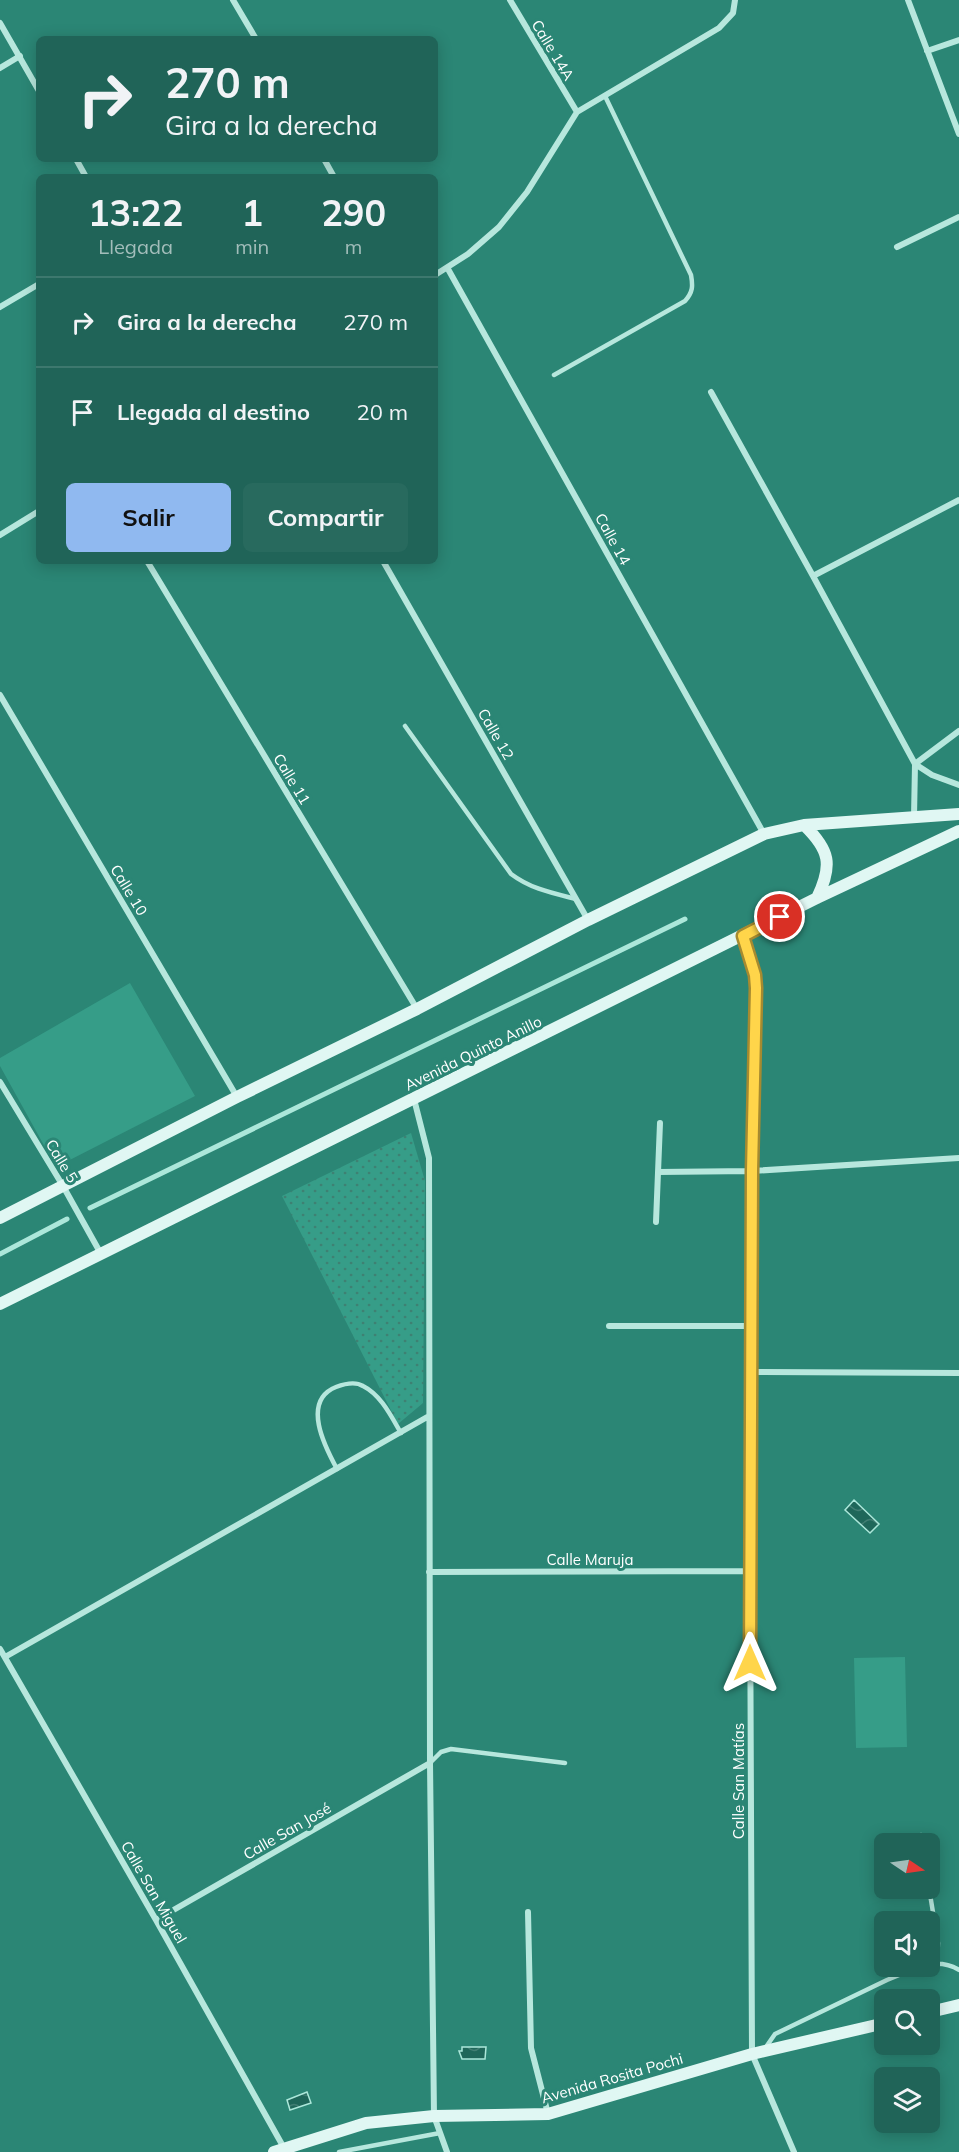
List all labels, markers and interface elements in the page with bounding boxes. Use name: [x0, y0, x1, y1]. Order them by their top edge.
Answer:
street label: Calle 14A: [528, 16, 578, 84]
text: 270 m: [165, 56, 290, 109]
icon: right: [66, 60, 144, 138]
text: Gira a la derecha: [165, 108, 378, 142]
text: 13:22: [88, 190, 183, 235]
text: 1: [241, 190, 263, 235]
text: 290: [321, 190, 386, 235]
text: Llegada: [98, 234, 173, 259]
text: min: [235, 234, 269, 259]
text: m: [345, 234, 362, 259]
icon: right: [66, 306, 99, 339]
text: Gira a la derecha: [117, 308, 297, 336]
text: 270 m: [343, 308, 408, 336]
icon: arrive: [66, 396, 99, 429]
text: Llegada al destino: [117, 398, 310, 426]
text: 20 m: [357, 398, 408, 426]
button: Salir: [66, 483, 231, 552]
button: Compartir: [243, 483, 408, 552]
street label: Calle 14: [591, 510, 635, 568]
street label: Calle 12: [474, 705, 518, 763]
street label: Calle 11: [269, 750, 315, 808]
street label: Calle 10: [106, 861, 152, 919]
pin: [754, 891, 805, 942]
icon: arrive: [763, 900, 796, 933]
street label: Avenida Quinto Anillo: [401, 1012, 545, 1094]
street label: Calle 5: [42, 1136, 82, 1186]
street label: Calle Maruja: [547, 1550, 633, 1569]
position arrow: [718, 1631, 782, 1695]
street label: Calle San Matías: [729, 1723, 748, 1839]
street label: Calle San José: [240, 1798, 334, 1864]
north arrow: [874, 1833, 940, 1899]
map controls: [874, 1833, 940, 2133]
street label: Calle San Miguel: [117, 1837, 191, 1947]
button: sound: [874, 1911, 940, 1977]
button: search: [874, 1989, 940, 2055]
street label: Avenida Rosita Pochi: [539, 2049, 685, 2107]
button: layers: [874, 2067, 940, 2133]

